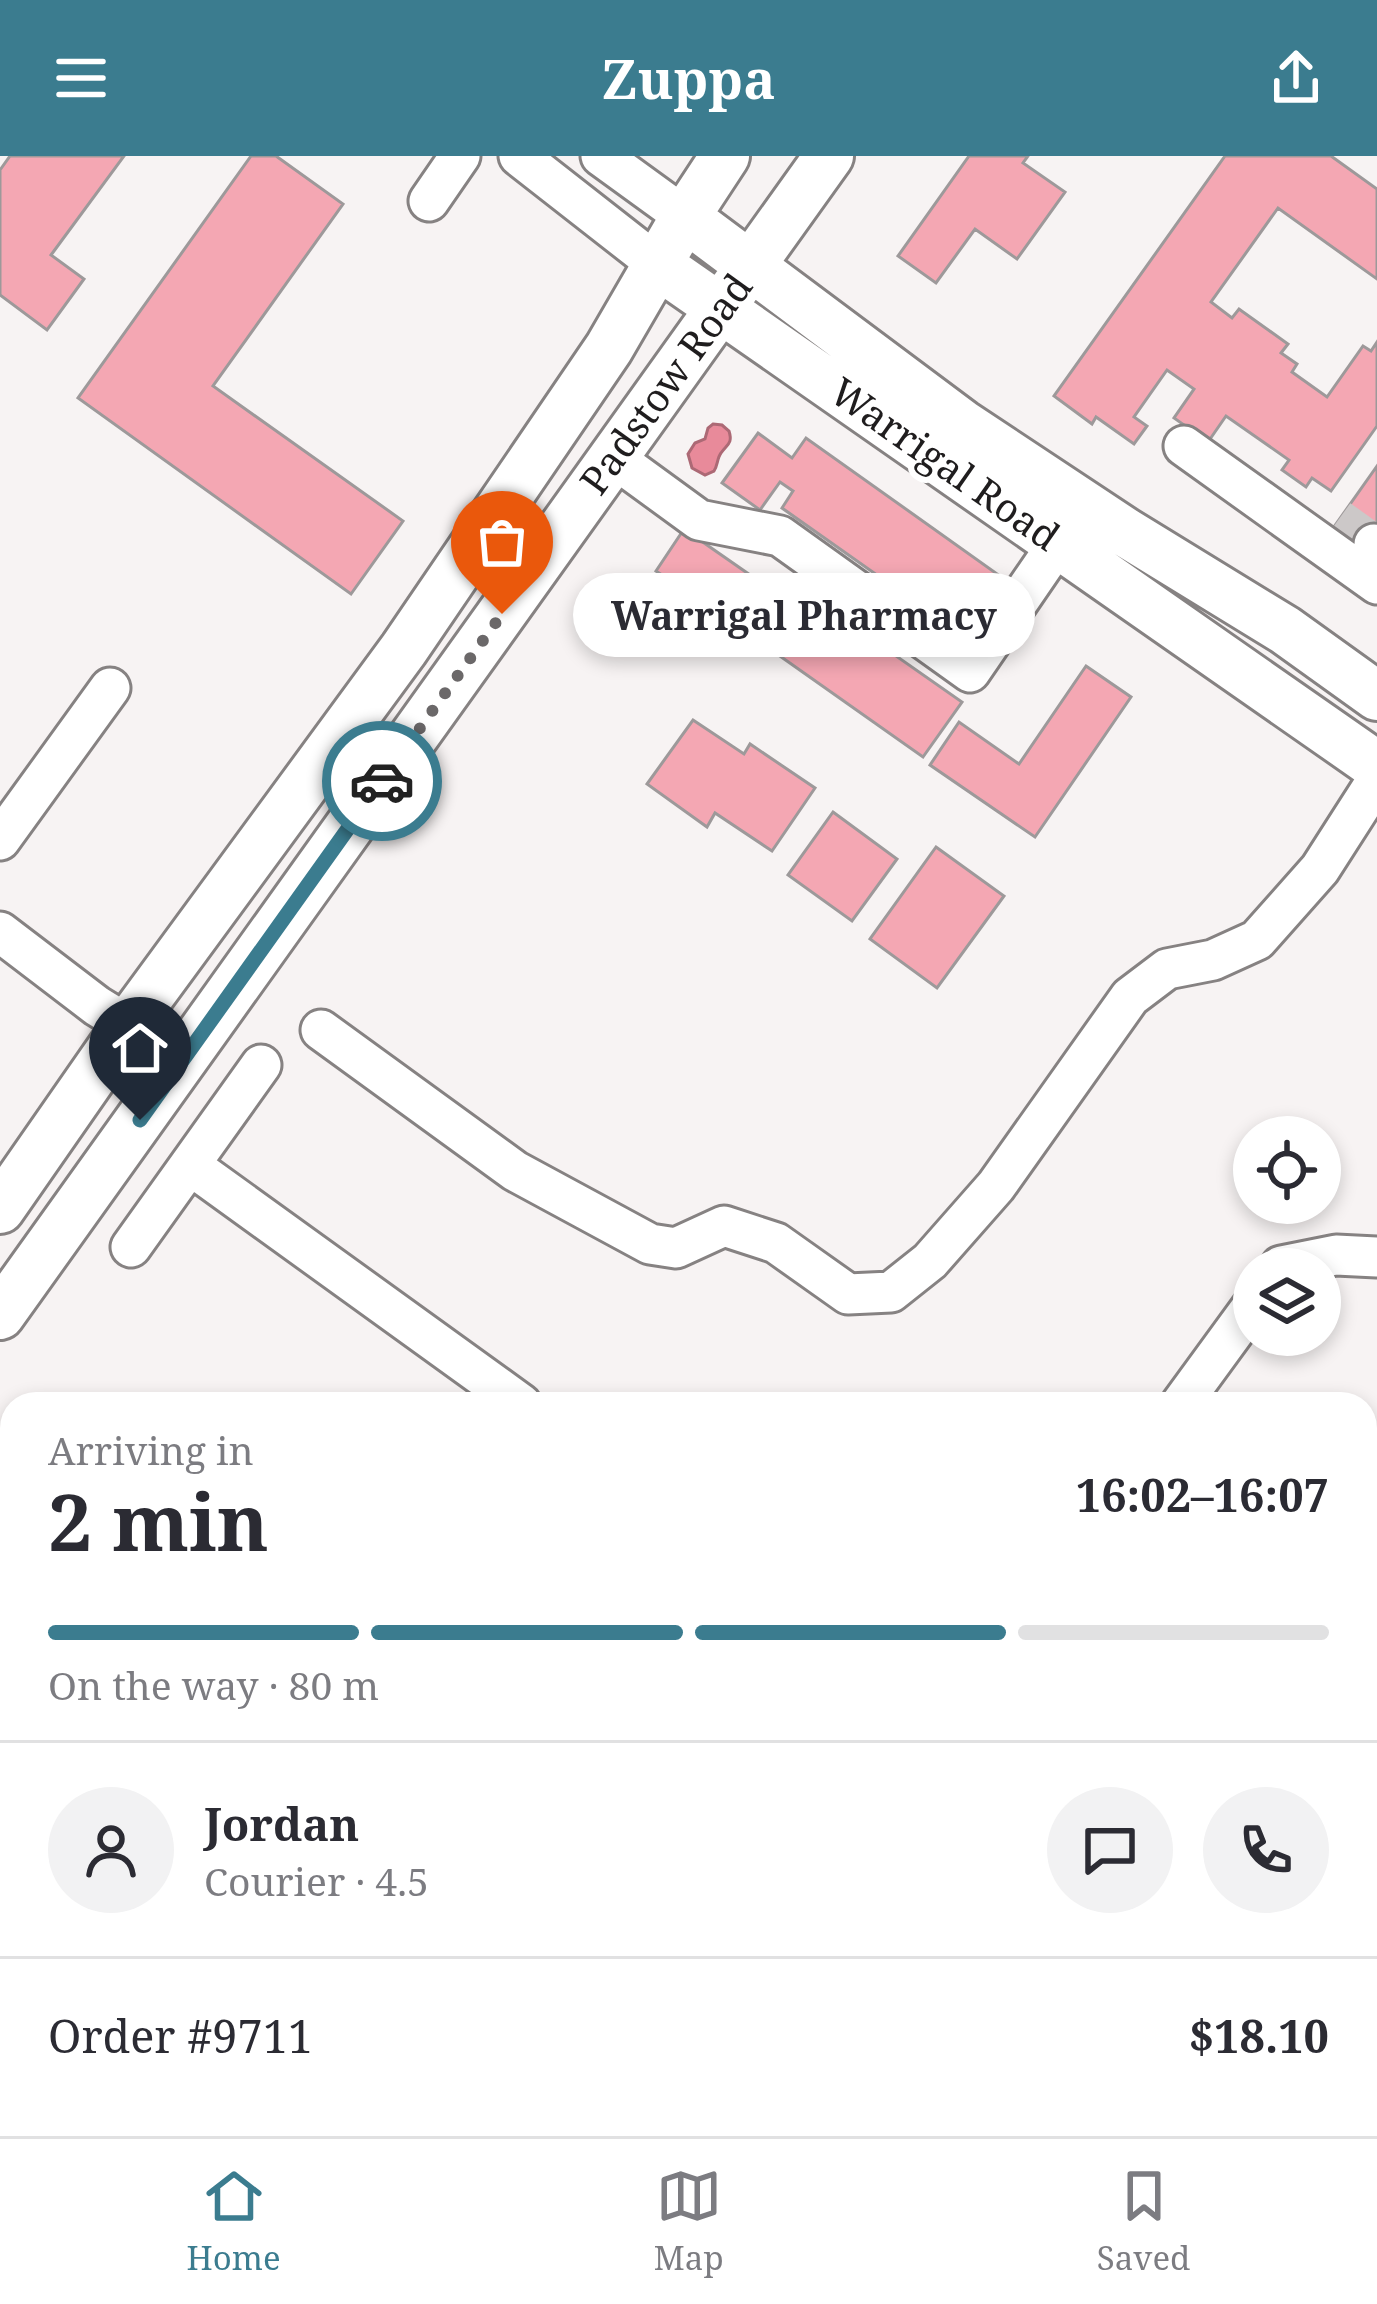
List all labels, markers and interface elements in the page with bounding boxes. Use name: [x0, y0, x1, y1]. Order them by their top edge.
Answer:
text: Zuppa: [601, 41, 776, 115]
icon: menu: [48, 45, 114, 111]
icon: share: [1263, 45, 1329, 111]
street label: Padstow Road: [567, 262, 763, 504]
street label: Warrigal Road: [821, 364, 1071, 561]
pin: [451, 491, 553, 614]
icon: bag: [469, 509, 535, 575]
callout: Warrigal Pharmacy: [574, 572, 1036, 656]
text: Warrigal Pharmacy: [611, 588, 997, 641]
courier: [322, 721, 442, 841]
icon: car: [349, 748, 415, 814]
pin: [89, 997, 191, 1120]
icon: home: [107, 1015, 173, 1081]
map controls: [1233, 1116, 1341, 1356]
button: locate: [1233, 1116, 1341, 1224]
button: layers: [1233, 1248, 1341, 1356]
text: Arriving in: [48, 1423, 254, 1476]
text: 16:02–16:07: [1076, 1464, 1329, 1525]
text: 2 min: [48, 1468, 269, 1574]
text: On the way · 80 m: [48, 1658, 379, 1711]
button: person: [48, 1787, 174, 1913]
button: chat: [1047, 1787, 1173, 1913]
button: phone: [1203, 1787, 1329, 1913]
text: Jordan: [204, 1793, 359, 1854]
text: Courier · 4.5: [204, 1854, 429, 1907]
text: Order #9711: [48, 2005, 313, 2066]
text: $18.10: [1189, 2005, 1329, 2066]
tab: Home: [187, 2163, 281, 2280]
tab: Map: [654, 2163, 724, 2280]
tab: Saved: [1097, 2163, 1190, 2280]

